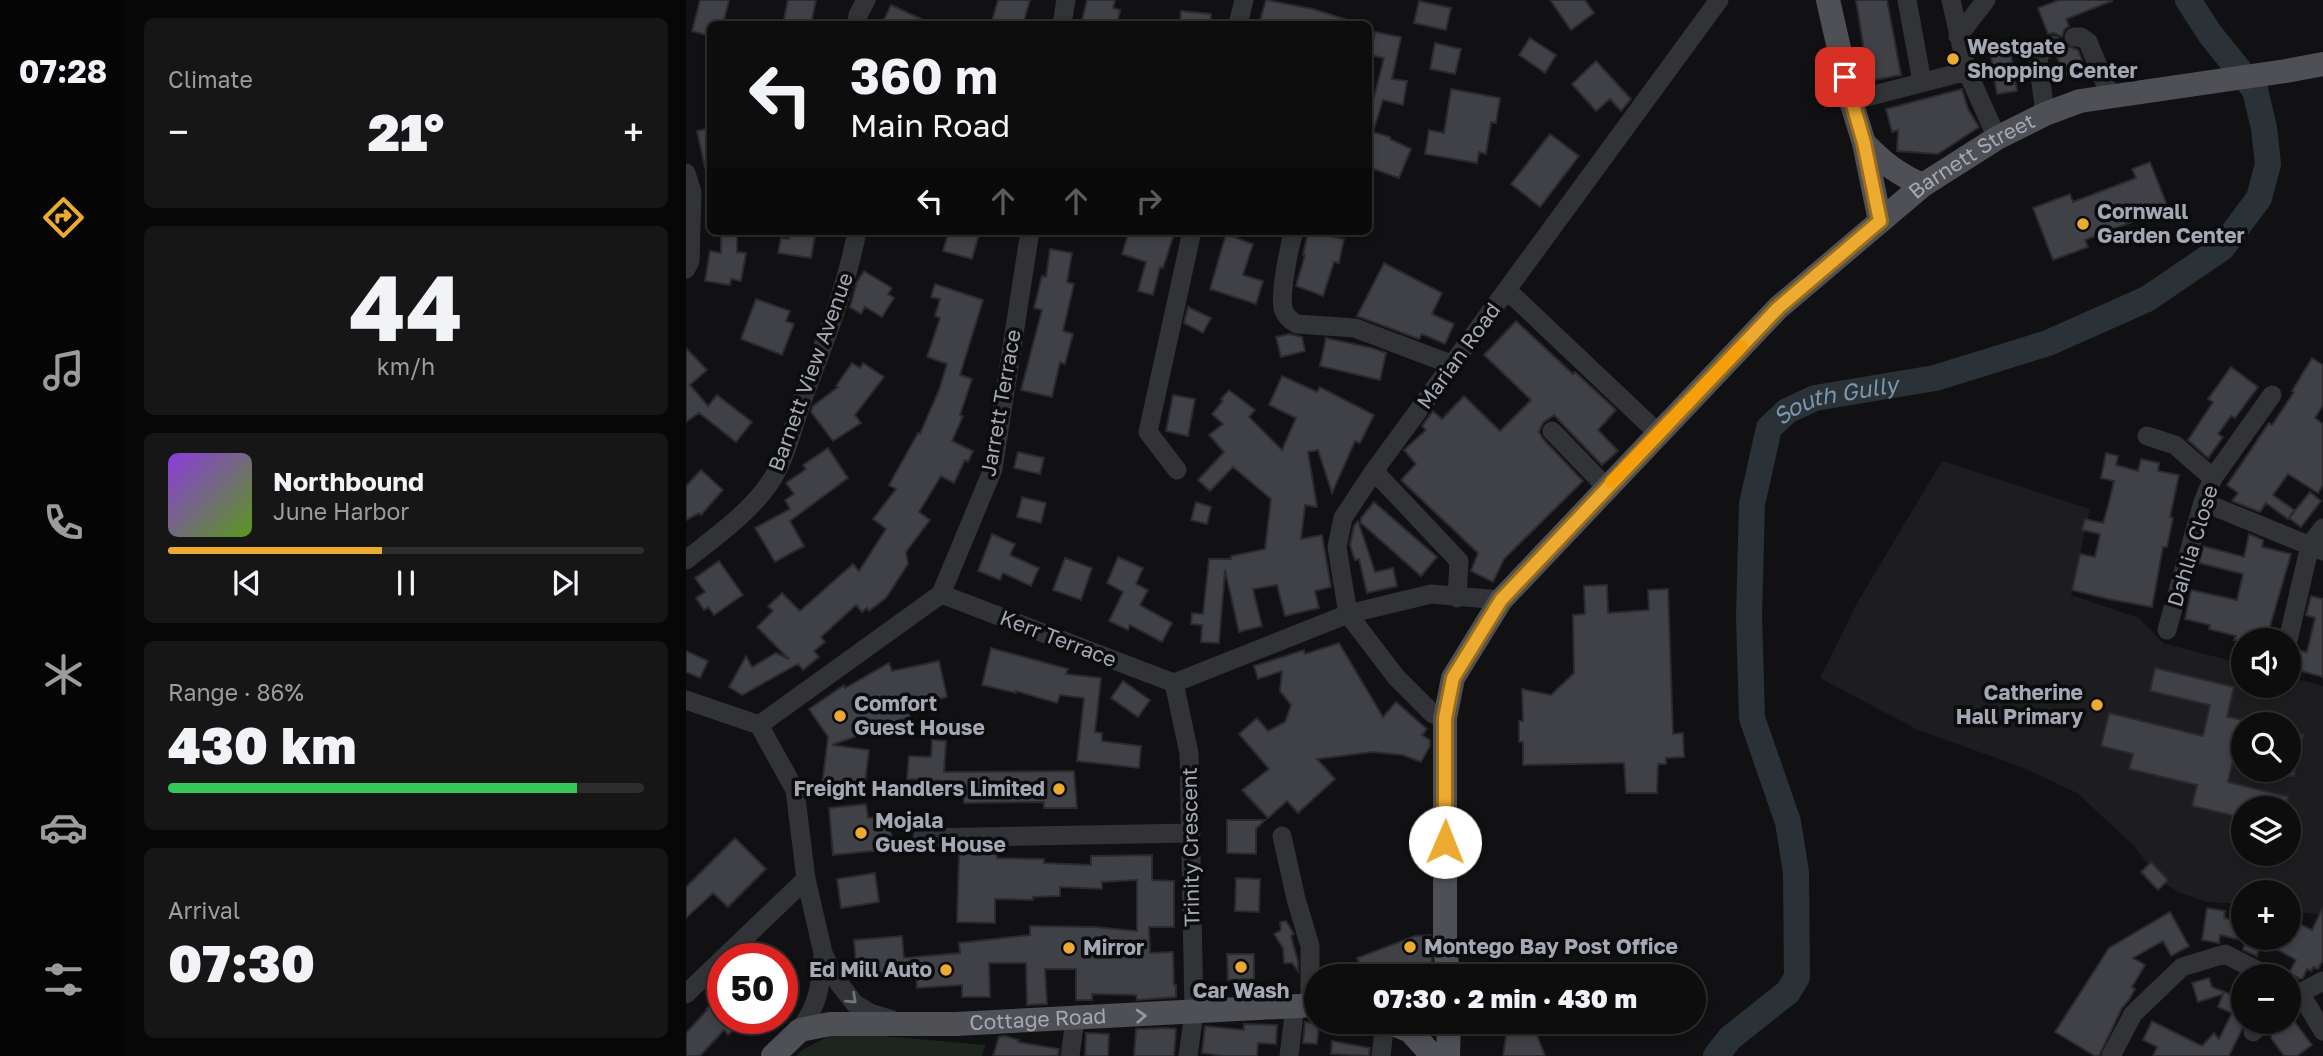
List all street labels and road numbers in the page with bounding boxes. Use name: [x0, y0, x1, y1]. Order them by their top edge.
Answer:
street label: Barnett Street: [1903, 107, 2039, 204]
street label: Barnett View Avenue: [762, 269, 858, 474]
street label: Marian Road: [1411, 297, 1506, 414]
street label: Jarrett Terrace: [974, 327, 1026, 478]
street label: Dahlia Close: [2161, 482, 2223, 610]
street label: Kerr Terrace: [996, 604, 1120, 672]
street label: Trinity Crescent: [1176, 767, 1204, 927]
street label: Cottage Road: [969, 1002, 1107, 1035]

